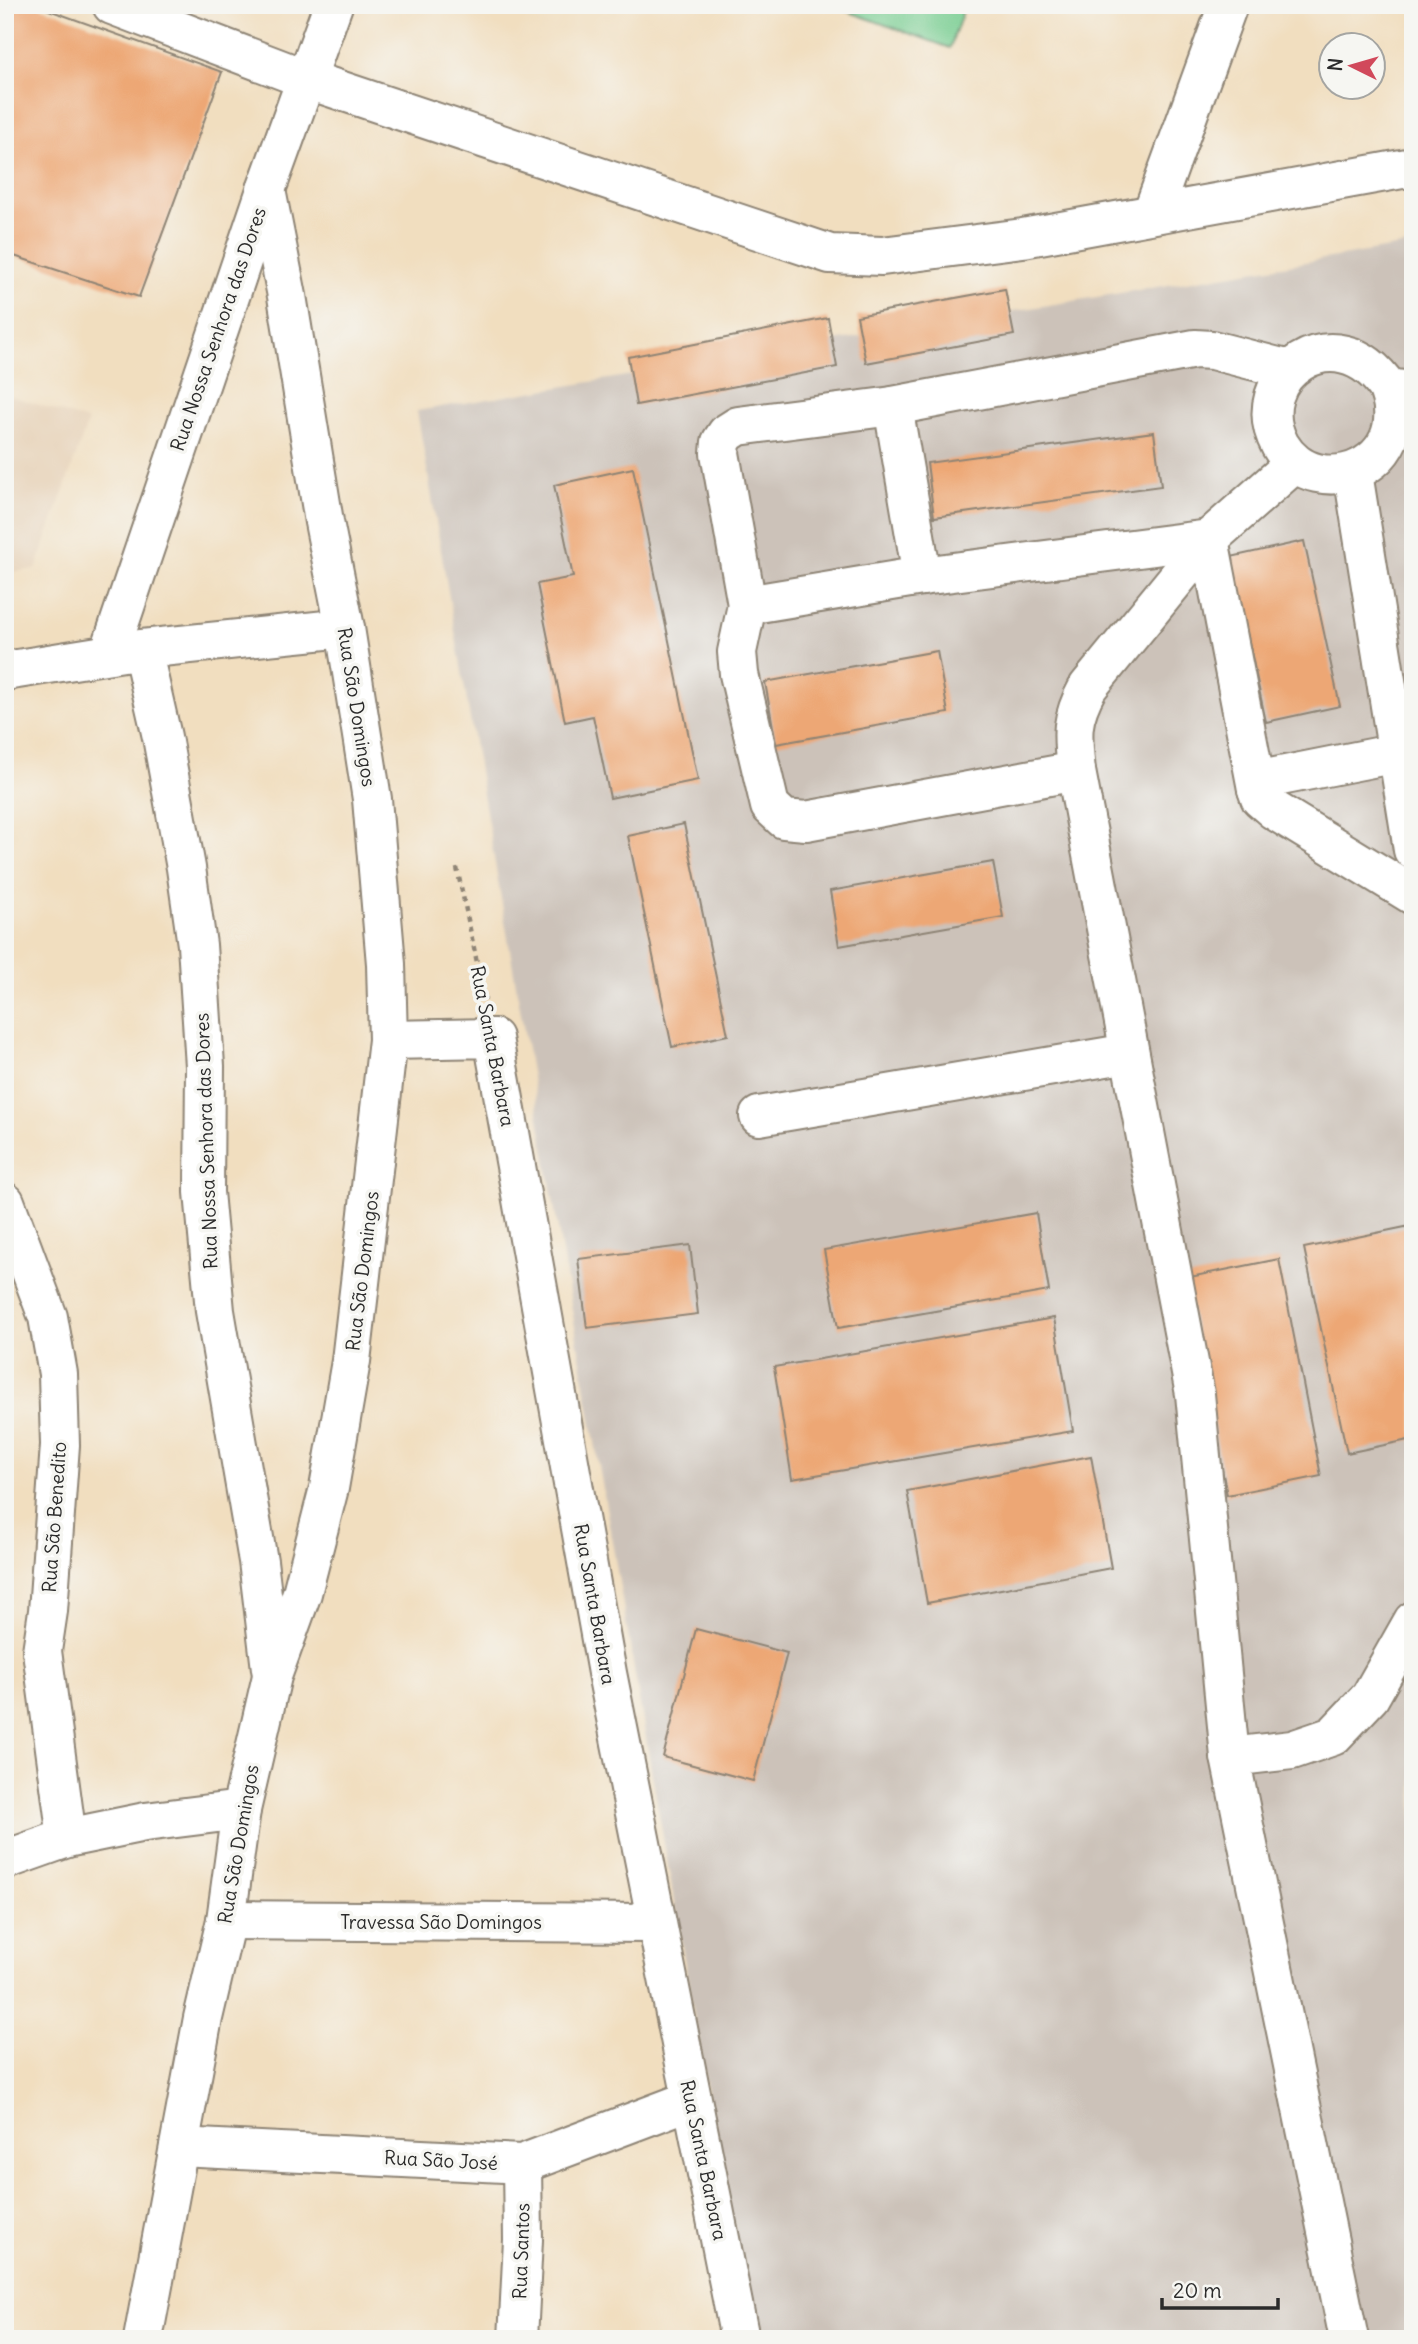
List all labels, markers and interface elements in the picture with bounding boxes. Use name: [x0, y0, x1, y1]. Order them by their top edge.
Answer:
north arrow: [1316, 32, 1386, 102]
text: N: [1323, 57, 1348, 72]
street label: Rua Nossa Senhora das Dores: [165, 204, 271, 454]
street label: Rua São Domingos: [333, 626, 381, 788]
street label: Rua Santa Barbara: [466, 964, 520, 1129]
street label: Rua Nossa Senhora das Dores: [190, 1012, 222, 1270]
street label: Rua São Domingos: [340, 1190, 384, 1352]
street label: Rua São Benedito: [37, 1441, 71, 1593]
street label: Rua Santa Barbara: [569, 1522, 621, 1687]
street label: Rua São Domingos: [212, 1763, 264, 1925]
street label: Travessa São Domingos: [340, 1910, 542, 1934]
street label: Rua Santa Barbara: [675, 2078, 733, 2242]
street label: Rua São José: [383, 2145, 499, 2175]
street label: Rua Santos: [507, 2202, 535, 2300]
scale bar: [1162, 2267, 1278, 2311]
text: 20 m: [1173, 2277, 1222, 2304]

